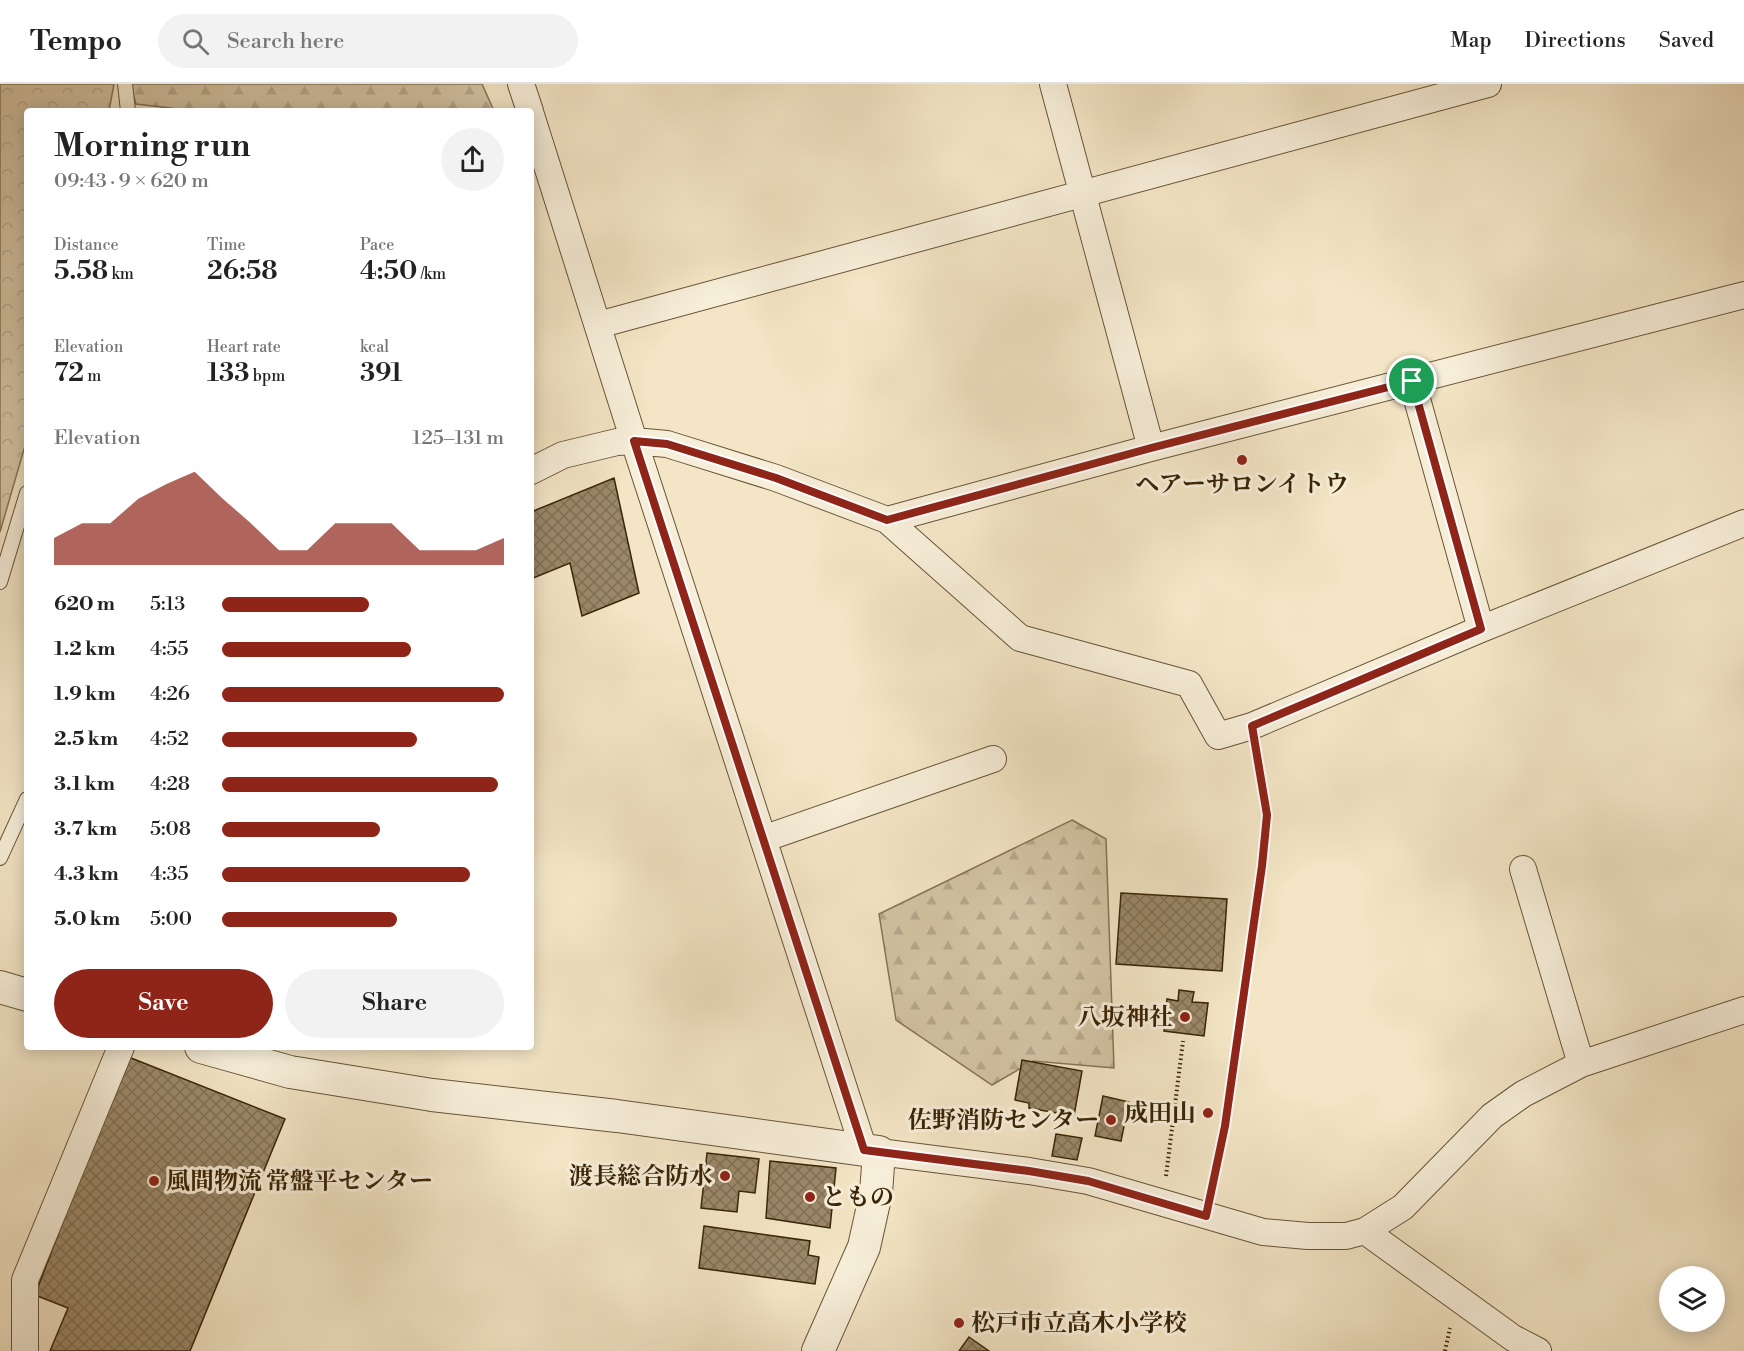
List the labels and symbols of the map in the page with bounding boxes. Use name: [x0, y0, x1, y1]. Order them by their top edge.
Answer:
pin: [1386, 355, 1437, 406]
marker: ヘアーサロンイトウ: [1235, 453, 1249, 467]
place label: ヘアーサロンイトウ: [1135, 470, 1349, 500]
place label: 八坂神社: [1077, 1003, 1173, 1033]
marker: 八坂神社: [1178, 1010, 1192, 1024]
place label: 成田山: [1124, 1099, 1196, 1129]
place label: 佐野消防センター: [908, 1106, 1099, 1136]
marker: 成田山: [1201, 1106, 1215, 1120]
marker: 佐野消防センター: [1104, 1113, 1118, 1127]
place label: 渡長総合防水: [569, 1162, 713, 1192]
place label: 風間物流 常盤平センター: [166, 1167, 433, 1197]
marker: 渡長総合防水: [718, 1169, 732, 1183]
marker: 風間物流 常盤平センター: [147, 1174, 161, 1188]
place label: ともの: [822, 1183, 894, 1213]
marker: ともの: [803, 1190, 817, 1204]
place label: 松戸市立高木小学校: [971, 1309, 1187, 1339]
marker: 松戸市立高木小学校: [952, 1316, 966, 1330]

